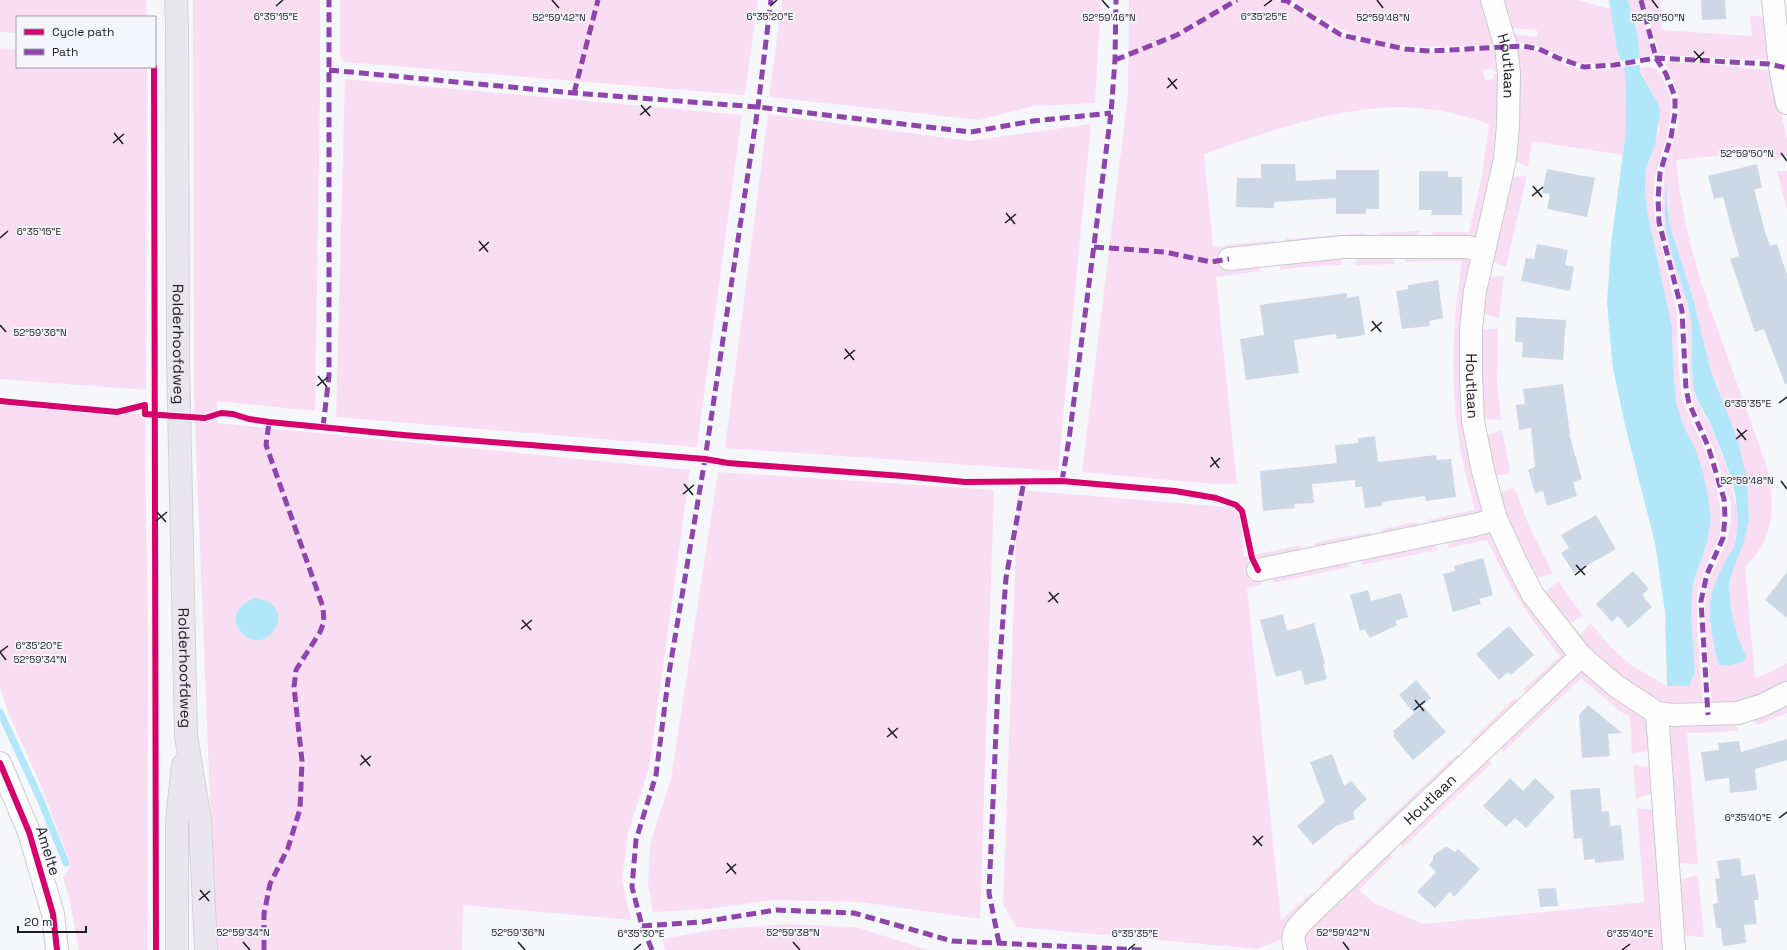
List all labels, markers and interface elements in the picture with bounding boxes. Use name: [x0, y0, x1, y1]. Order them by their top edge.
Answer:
text: 6°35'15"E: [254, 10, 299, 23]
text: 6°35'20"E: [747, 10, 794, 23]
text: 6°35'25"E: [1241, 10, 1288, 23]
text: 52°59'42"N: [532, 11, 586, 24]
text: 52°59'46"N: [1082, 11, 1136, 24]
text: 52°59'48"N: [1356, 11, 1410, 24]
text: 52°59'50"N: [1631, 11, 1685, 24]
legend: [16, 16, 156, 68]
text: Cycle path: [52, 24, 114, 40]
street label: Houtlaan: [1493, 31, 1519, 99]
text: Path: [52, 44, 78, 60]
text: 52°59'50"N: [1720, 147, 1774, 160]
text: 6°35'15"E: [17, 225, 62, 238]
street label: Rolderhoofdweg: [169, 284, 189, 404]
text: 52°59'36"N: [13, 326, 67, 339]
street label: Houtlaan: [1462, 353, 1483, 419]
text: 6°35'35"E: [1725, 397, 1772, 410]
text: 52°59'48"N: [1720, 474, 1774, 487]
street label: Rolderhoofdweg: [174, 607, 196, 728]
text: 6°35'20"E: [16, 639, 63, 652]
text: 52°59'34"N: [13, 653, 67, 666]
street label: Houtlaan: [1399, 770, 1460, 829]
text: 6°35'40"E: [1725, 811, 1772, 824]
street label: Amelte: [32, 824, 65, 878]
scale bar: [18, 908, 86, 934]
text: 20 m: [24, 914, 52, 930]
text: 52°59'34"N: [216, 926, 270, 939]
text: 52°59'36"N: [491, 926, 545, 939]
text: 52°59'38"N: [766, 926, 820, 939]
text: 52°59'42"N: [1316, 926, 1370, 939]
text: 6°35'30"E: [618, 927, 665, 940]
text: 6°35'35"E: [1112, 927, 1159, 940]
text: 6°35'40"E: [1607, 927, 1654, 940]

